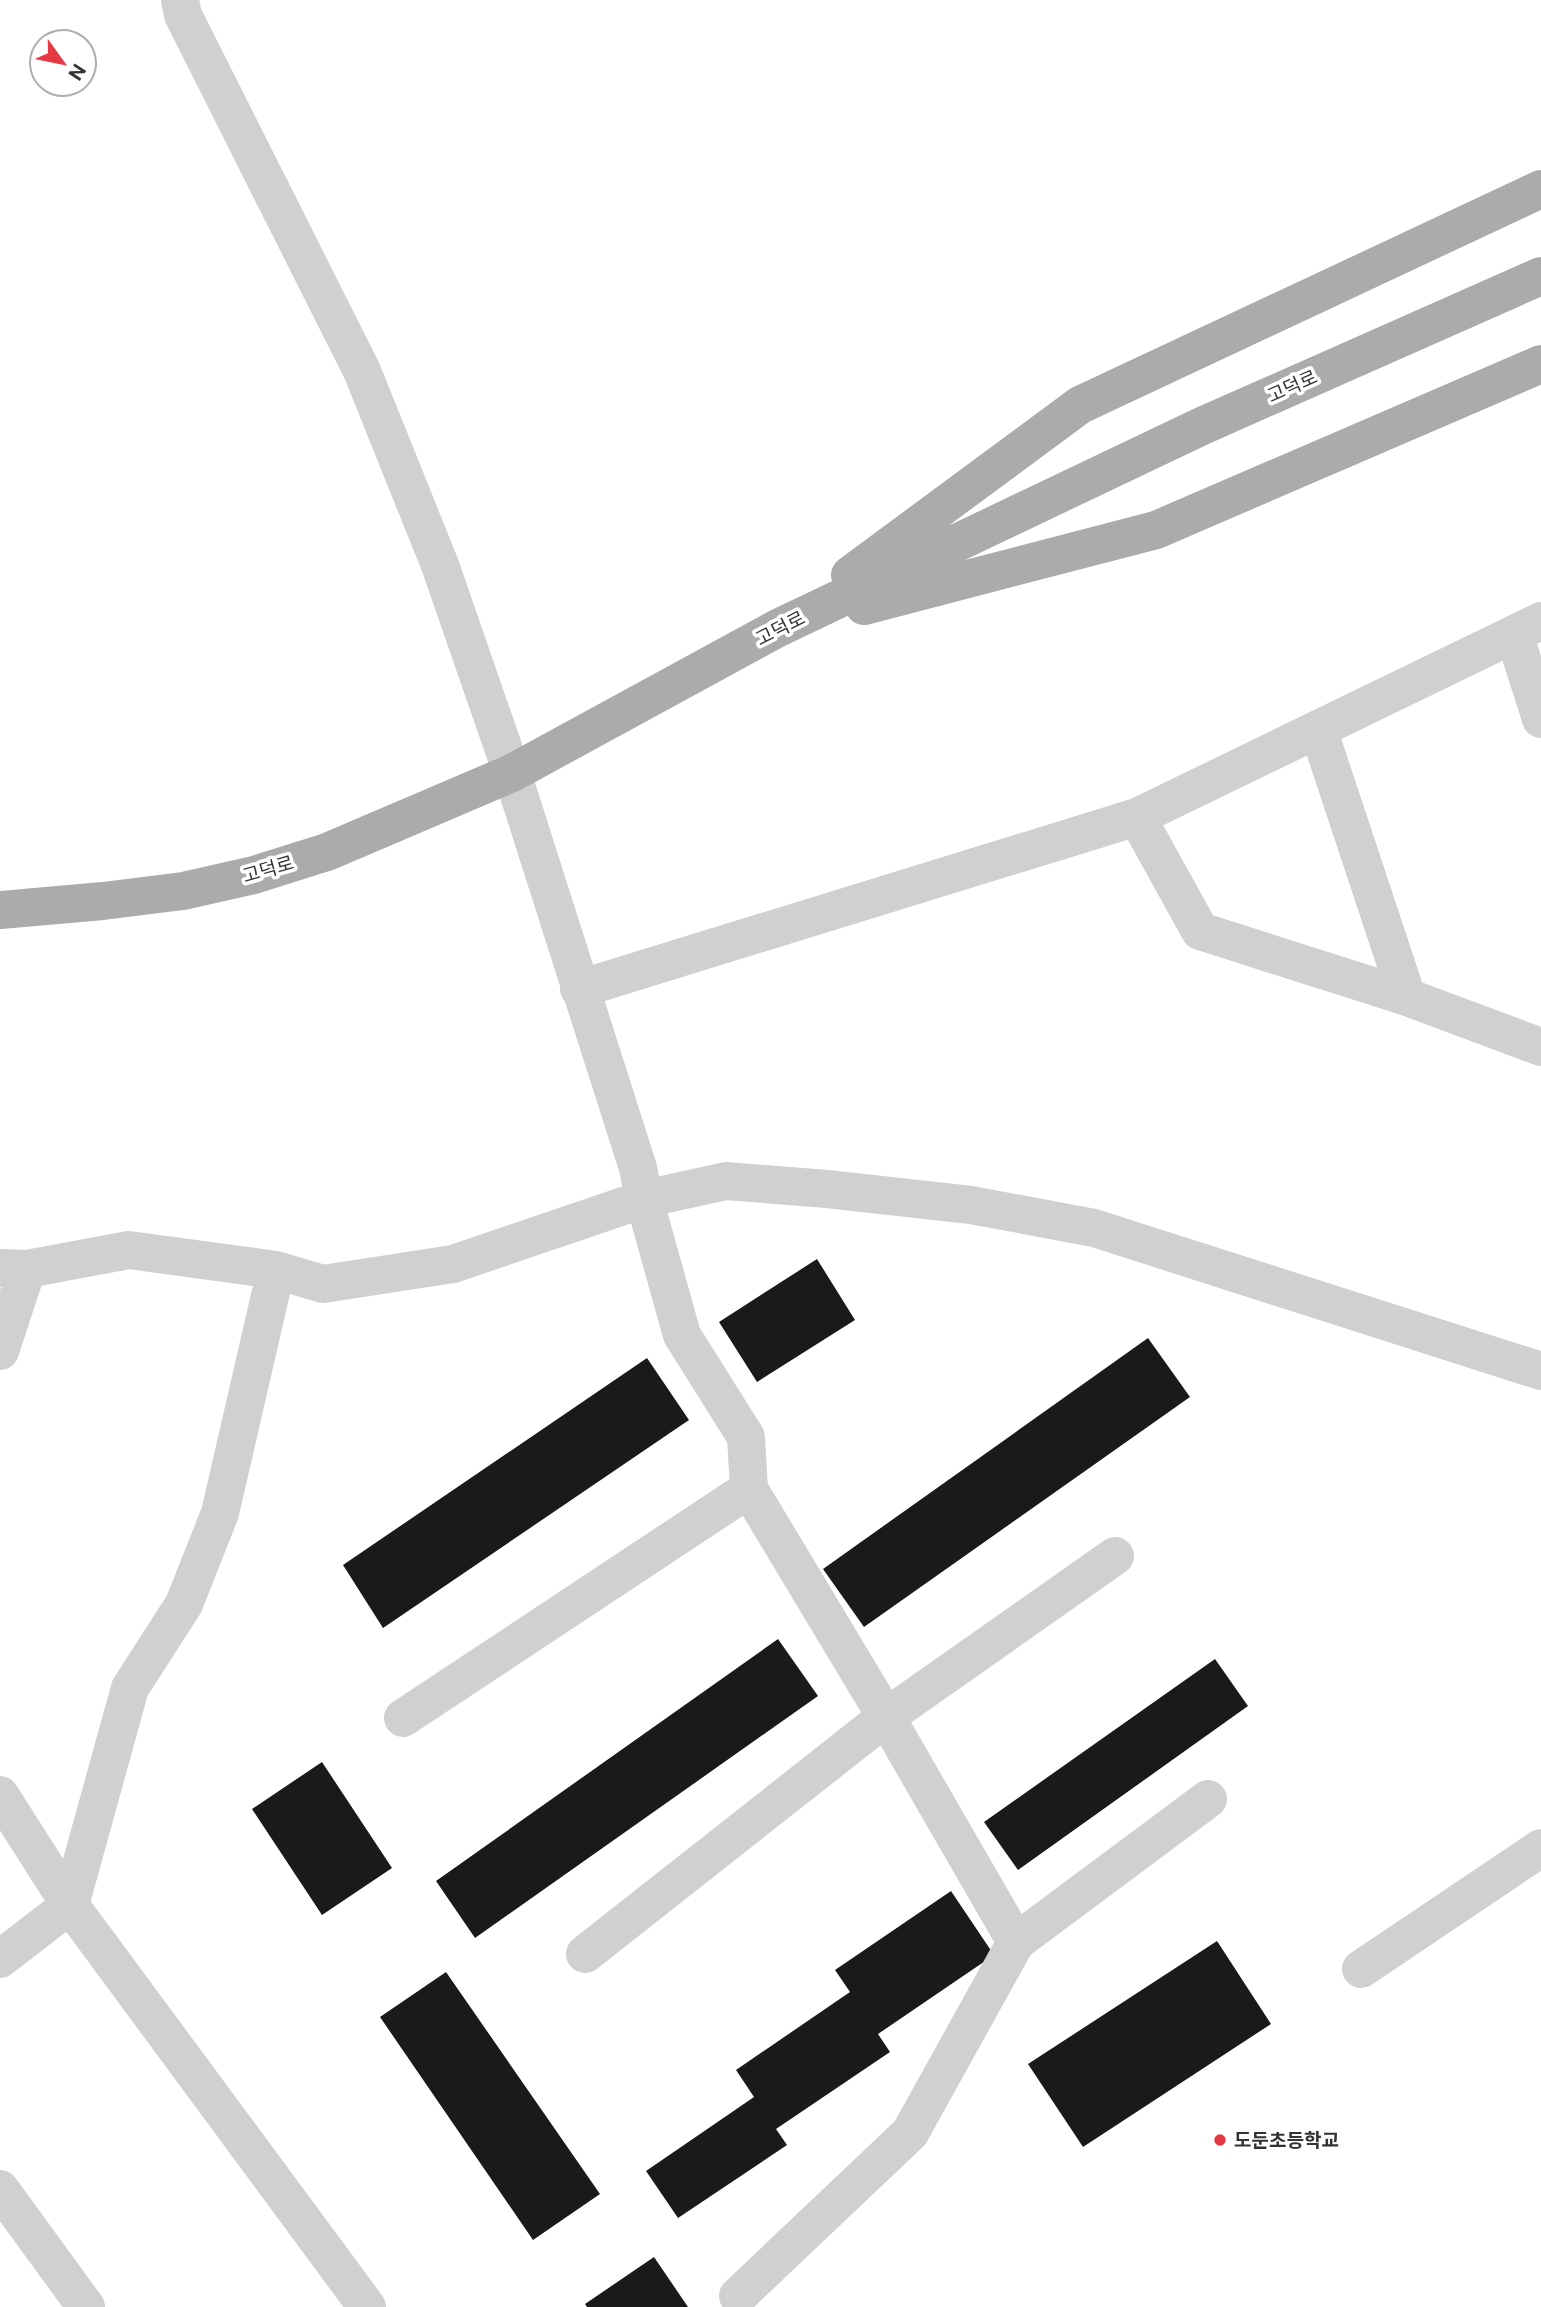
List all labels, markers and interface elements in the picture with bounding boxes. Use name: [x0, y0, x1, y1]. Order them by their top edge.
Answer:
north arrow: [28, 28, 98, 98]
text: N: [64, 60, 91, 84]
street label: 고덕로: [1264, 365, 1320, 407]
street label: 고덕로: [752, 606, 808, 650]
street label: 고덕로: [240, 851, 296, 887]
place label: 도둔초등학교: [1234, 2129, 1339, 2151]
marker: 도둔초등학교: [1212, 2132, 1228, 2148]

